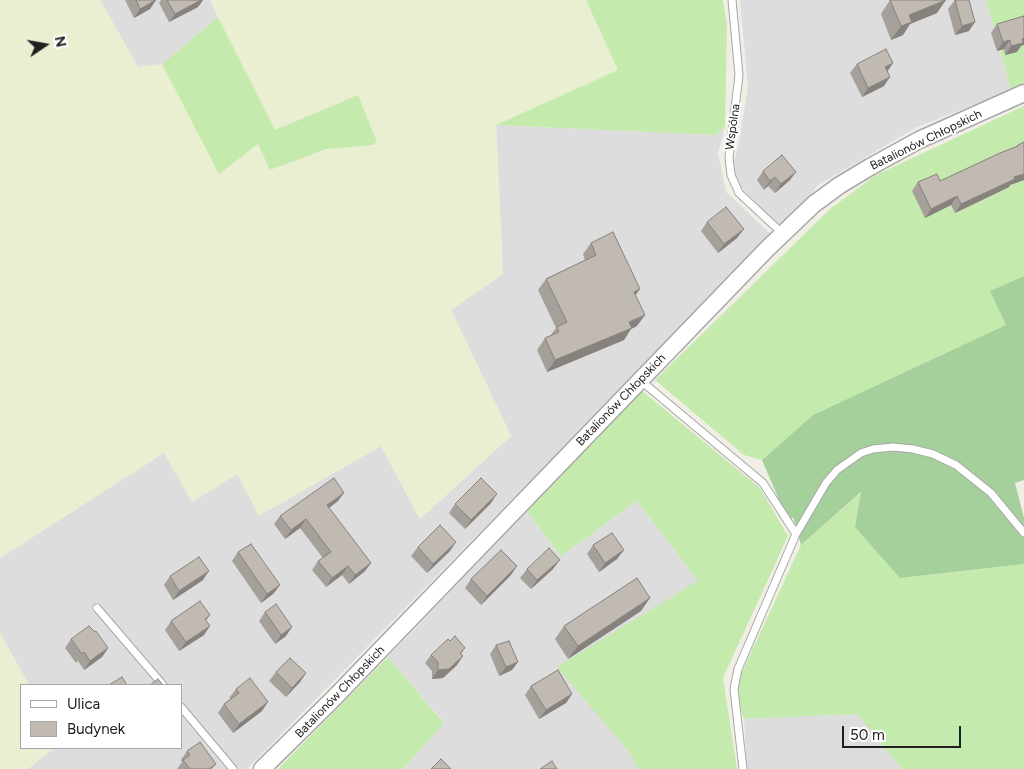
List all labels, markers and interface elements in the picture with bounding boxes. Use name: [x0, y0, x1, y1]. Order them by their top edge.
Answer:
north arrow: [20, 20, 70, 70]
text: N: [51, 35, 70, 49]
street label: Wspólna: [723, 103, 743, 151]
street label: Batalionów Chłopskich: [868, 107, 984, 173]
street label: Batalionów Chłopskich: [573, 351, 669, 449]
street label: Batalionów Chłopskich: [292, 643, 388, 741]
legend: [20, 684, 182, 749]
text: Ulica: [67, 695, 100, 713]
scale bar: [844, 716, 963, 748]
text: Budynek: [67, 720, 125, 738]
text: 50 m: [850, 726, 885, 744]

